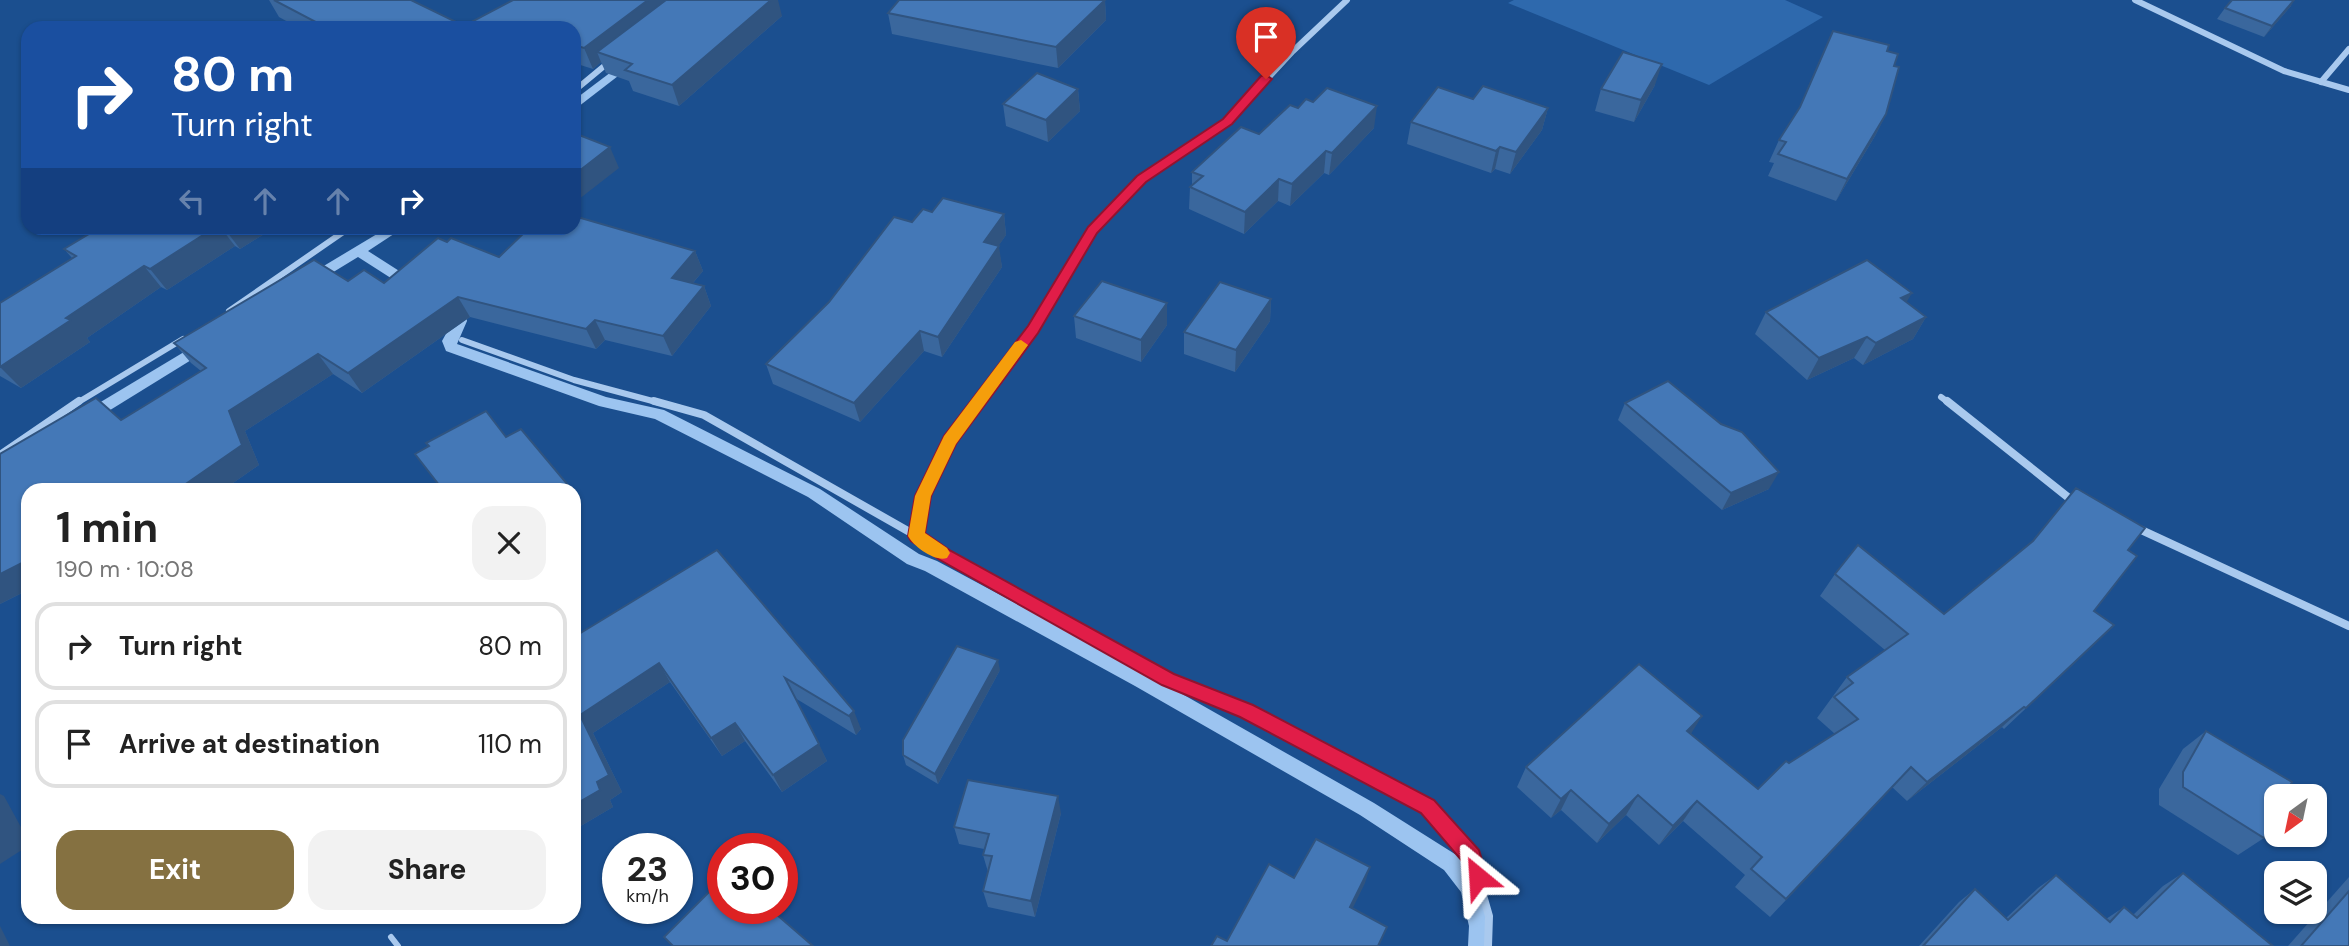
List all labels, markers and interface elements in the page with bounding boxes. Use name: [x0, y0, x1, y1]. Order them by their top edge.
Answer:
pin: [1236, 7, 1296, 79]
icon: arrive: [1247, 18, 1285, 56]
text: 80 m: [171, 42, 294, 106]
icon: right: [56, 49, 147, 140]
text: Turn right: [171, 104, 313, 146]
icon: left: [173, 182, 211, 220]
icon: ahead: [246, 182, 284, 220]
icon: ahead: [319, 182, 357, 220]
icon: right: [392, 182, 430, 220]
text: 1 min: [56, 500, 158, 555]
button: close: [472, 506, 546, 580]
text: 190 m · 10:08: [56, 554, 194, 584]
icon: right: [60, 627, 98, 665]
text: Turn right: [119, 629, 243, 663]
text: 80 m: [478, 629, 542, 663]
icon: arrive: [60, 725, 98, 763]
text: Arrive at destination: [119, 727, 380, 761]
text: 110 m: [478, 727, 542, 761]
north arrow: [2264, 784, 2328, 847]
map controls: [2264, 784, 2327, 924]
button: Exit: [56, 830, 294, 910]
button: Share: [308, 830, 546, 910]
speed limit sign: 30: [707, 833, 798, 924]
position arrow: [1441, 840, 1515, 914]
text: 23: [627, 846, 668, 892]
button: layers: [2264, 861, 2327, 924]
text: km/h: [626, 884, 669, 908]

